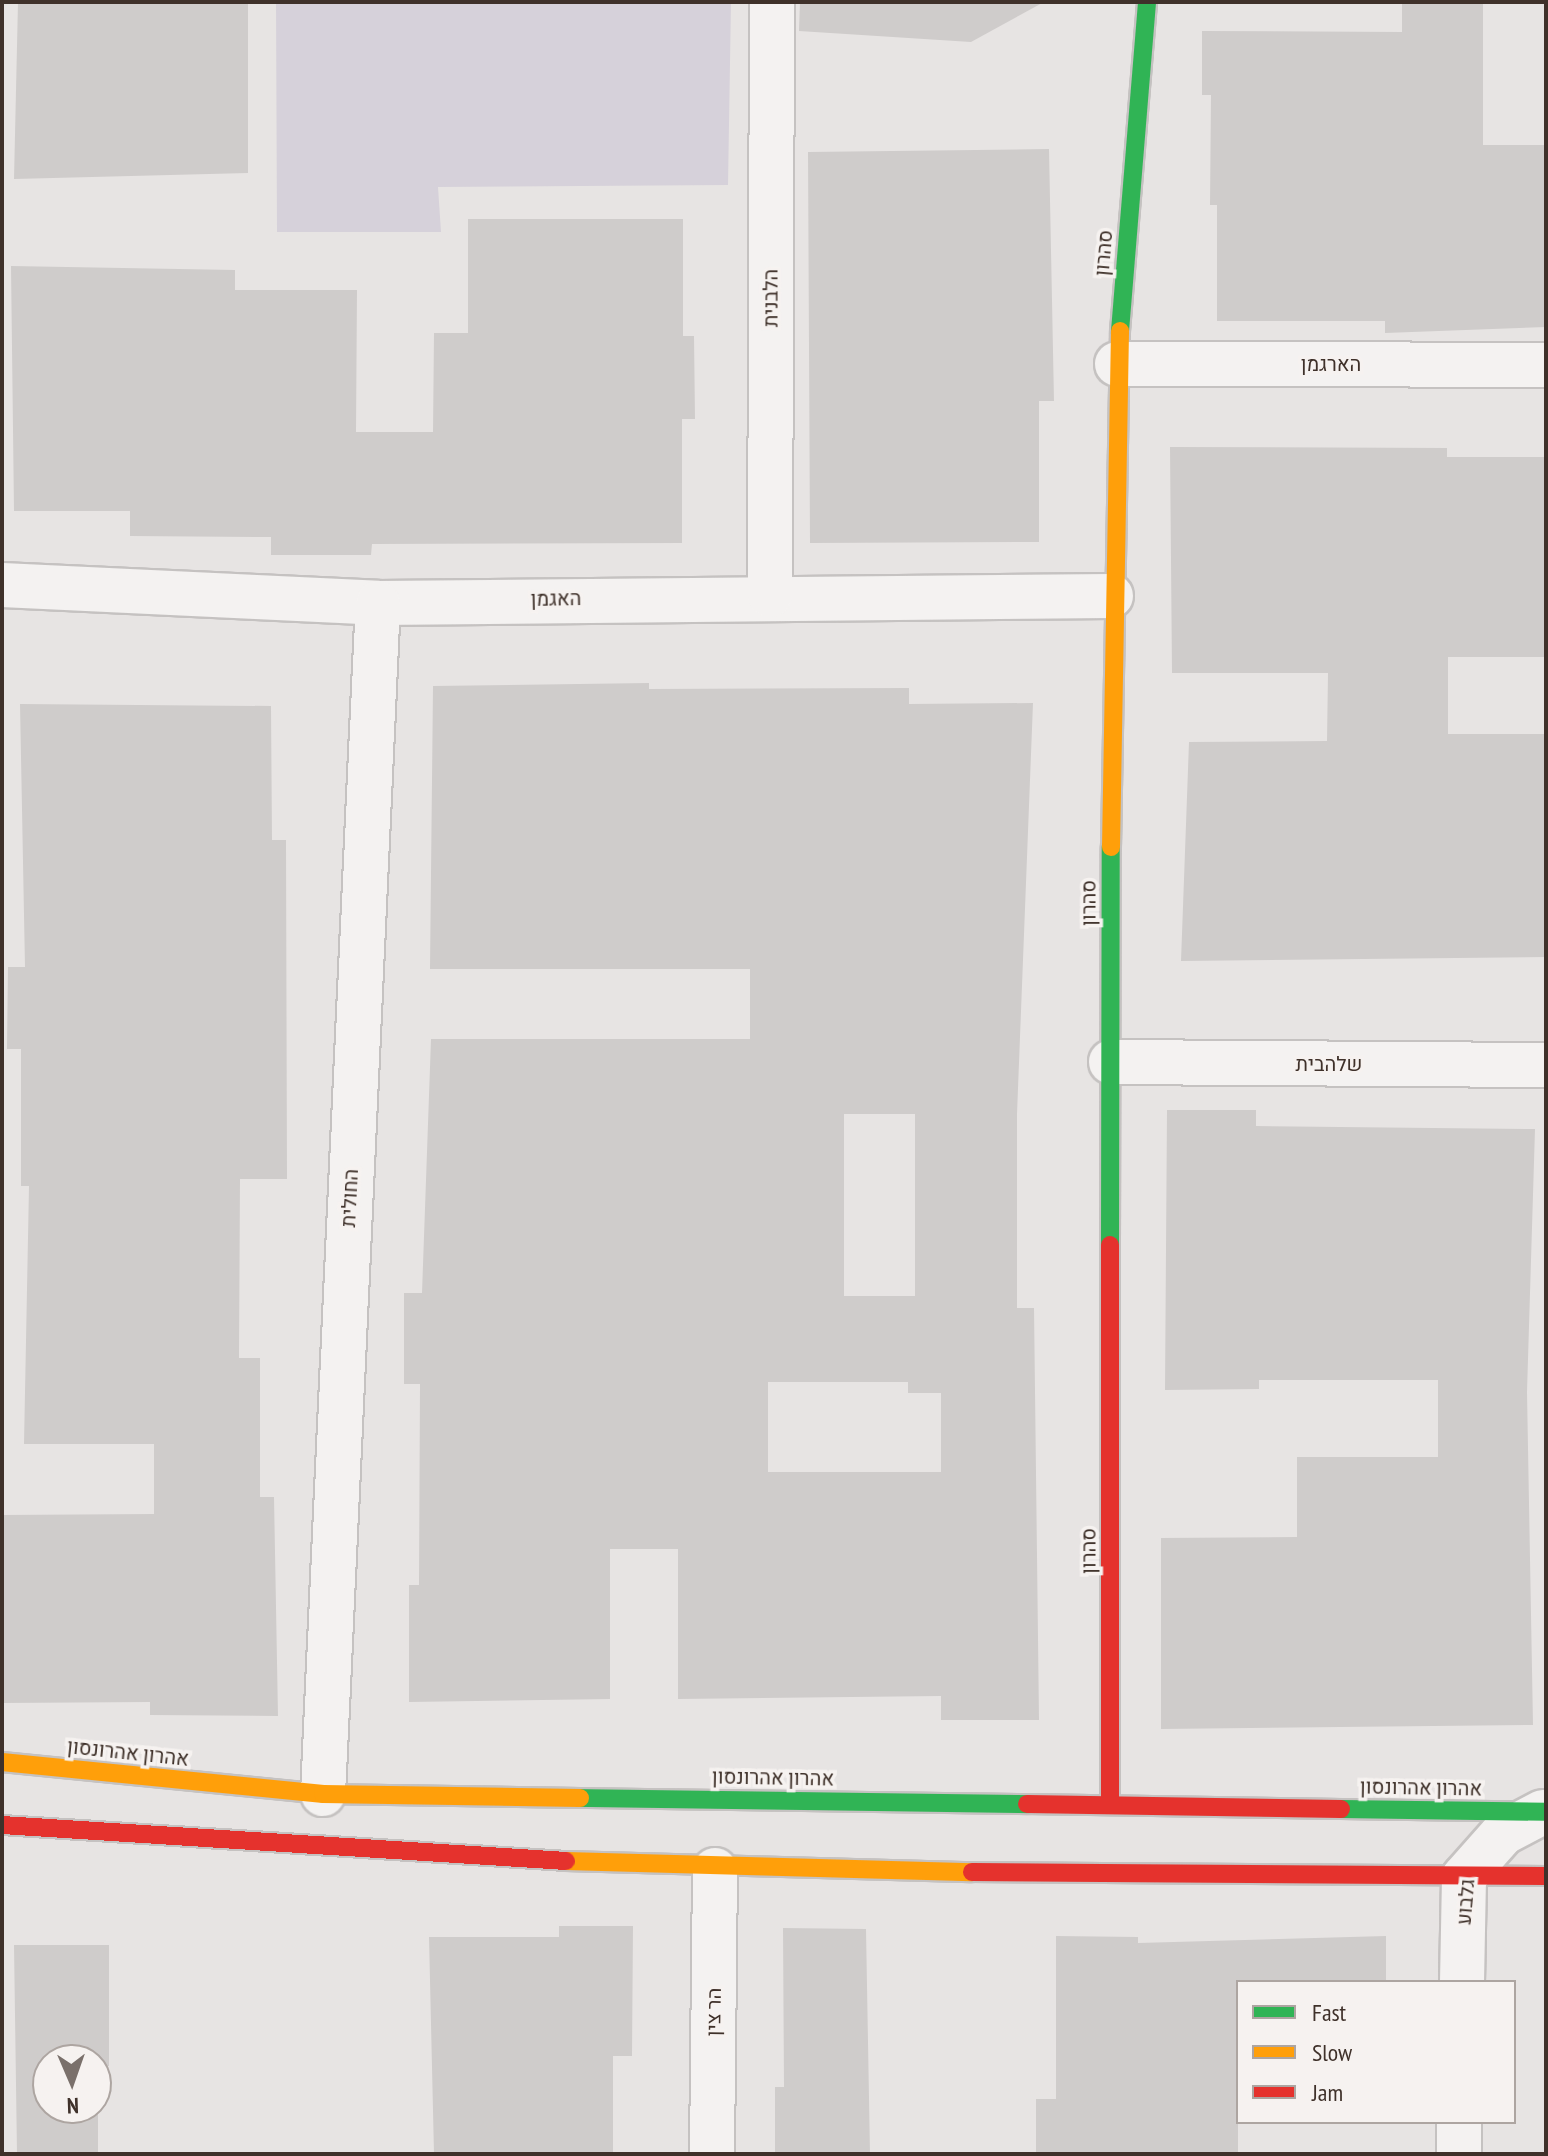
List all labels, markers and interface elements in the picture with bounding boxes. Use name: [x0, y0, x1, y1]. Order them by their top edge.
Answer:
street label: סהרון: [1090, 229, 1118, 277]
street label: הלבנית: [759, 269, 783, 327]
street label: הארגמן: [1301, 352, 1361, 376]
street label: האגמן: [530, 587, 582, 611]
street label: סהרון: [1077, 880, 1101, 926]
street label: שלהבית: [1296, 1052, 1362, 1076]
street label: החולית: [336, 1168, 364, 1228]
street label: סהרון: [1077, 1528, 1101, 1574]
street label: אהרון אהרונסון: [66, 1735, 190, 1771]
street label: אהרון אהרונסון: [712, 1765, 834, 1791]
street label: אהרון אהרונסון: [1360, 1775, 1482, 1801]
street label: גלבוע: [1452, 1878, 1480, 1926]
legend: [1236, 1980, 1516, 2124]
street label: הר צין: [702, 1988, 726, 2036]
text: Fast: [1312, 1997, 1346, 2028]
text: Slow: [1312, 2037, 1352, 2068]
north arrow: [32, 2044, 112, 2124]
text: Jam: [1312, 2077, 1343, 2108]
text: N: [66, 2092, 79, 2120]

